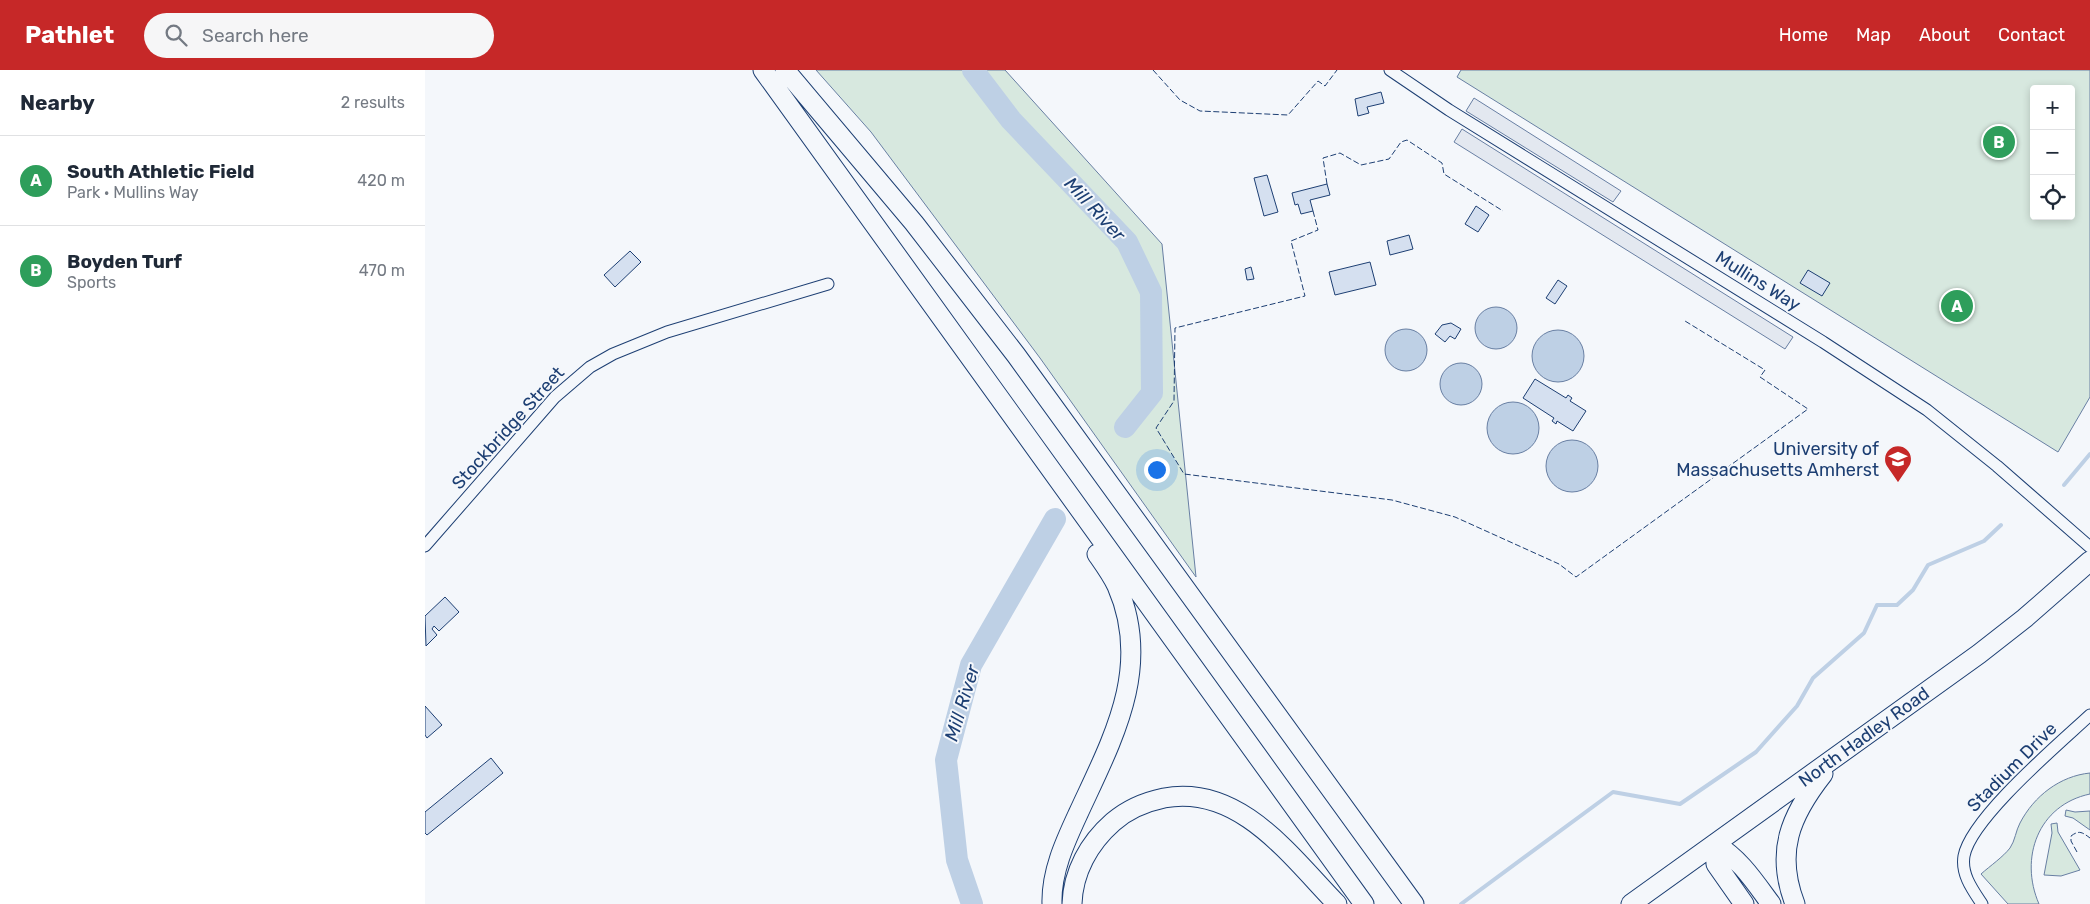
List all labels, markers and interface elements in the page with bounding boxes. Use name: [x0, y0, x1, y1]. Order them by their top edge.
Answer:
search box: [144, 13, 494, 58]
text: Pathlet: [25, 21, 114, 49]
icon: search: [162, 21, 190, 49]
text: Search here: [202, 24, 309, 47]
text: Home: [1779, 24, 1828, 46]
text: Map: [1856, 24, 1891, 46]
text: About: [1919, 24, 1970, 46]
text: Contact: [1998, 24, 2065, 46]
map controls: [2030, 85, 2075, 220]
button: +: [2030, 85, 2075, 130]
text: Nearby: [20, 90, 95, 115]
text: 2 results: [341, 93, 405, 112]
pin: B: [1983, 123, 2015, 161]
button: −: [2030, 130, 2075, 175]
text: South Athletic Field: [67, 160, 255, 183]
text: A: [30, 171, 42, 190]
text: 420 m: [357, 171, 405, 190]
water label: Mill River: [1060, 172, 1131, 246]
button: locate: [2030, 175, 2075, 220]
text: Park · Mullins Way: [67, 183, 199, 202]
street label: Mullins Way: [1711, 246, 1805, 316]
text: Boyden Turf: [67, 250, 182, 273]
text: B: [30, 261, 42, 280]
text: 470 m: [359, 261, 405, 280]
text: Sports: [67, 273, 116, 292]
pin: A: [1941, 287, 1973, 325]
street label: Stockbridge Street: [447, 362, 569, 494]
place label: University of Massachusetts Amherst: [1676, 438, 1879, 481]
school or university icon: University of Massachusetts Amherst: [1883, 444, 1913, 483]
your location: [1144, 457, 1170, 483]
water label: Mill River: [939, 661, 985, 744]
street label: North Hadley Road: [1794, 682, 1934, 792]
street label: Stadium Drive: [1963, 718, 2061, 816]

